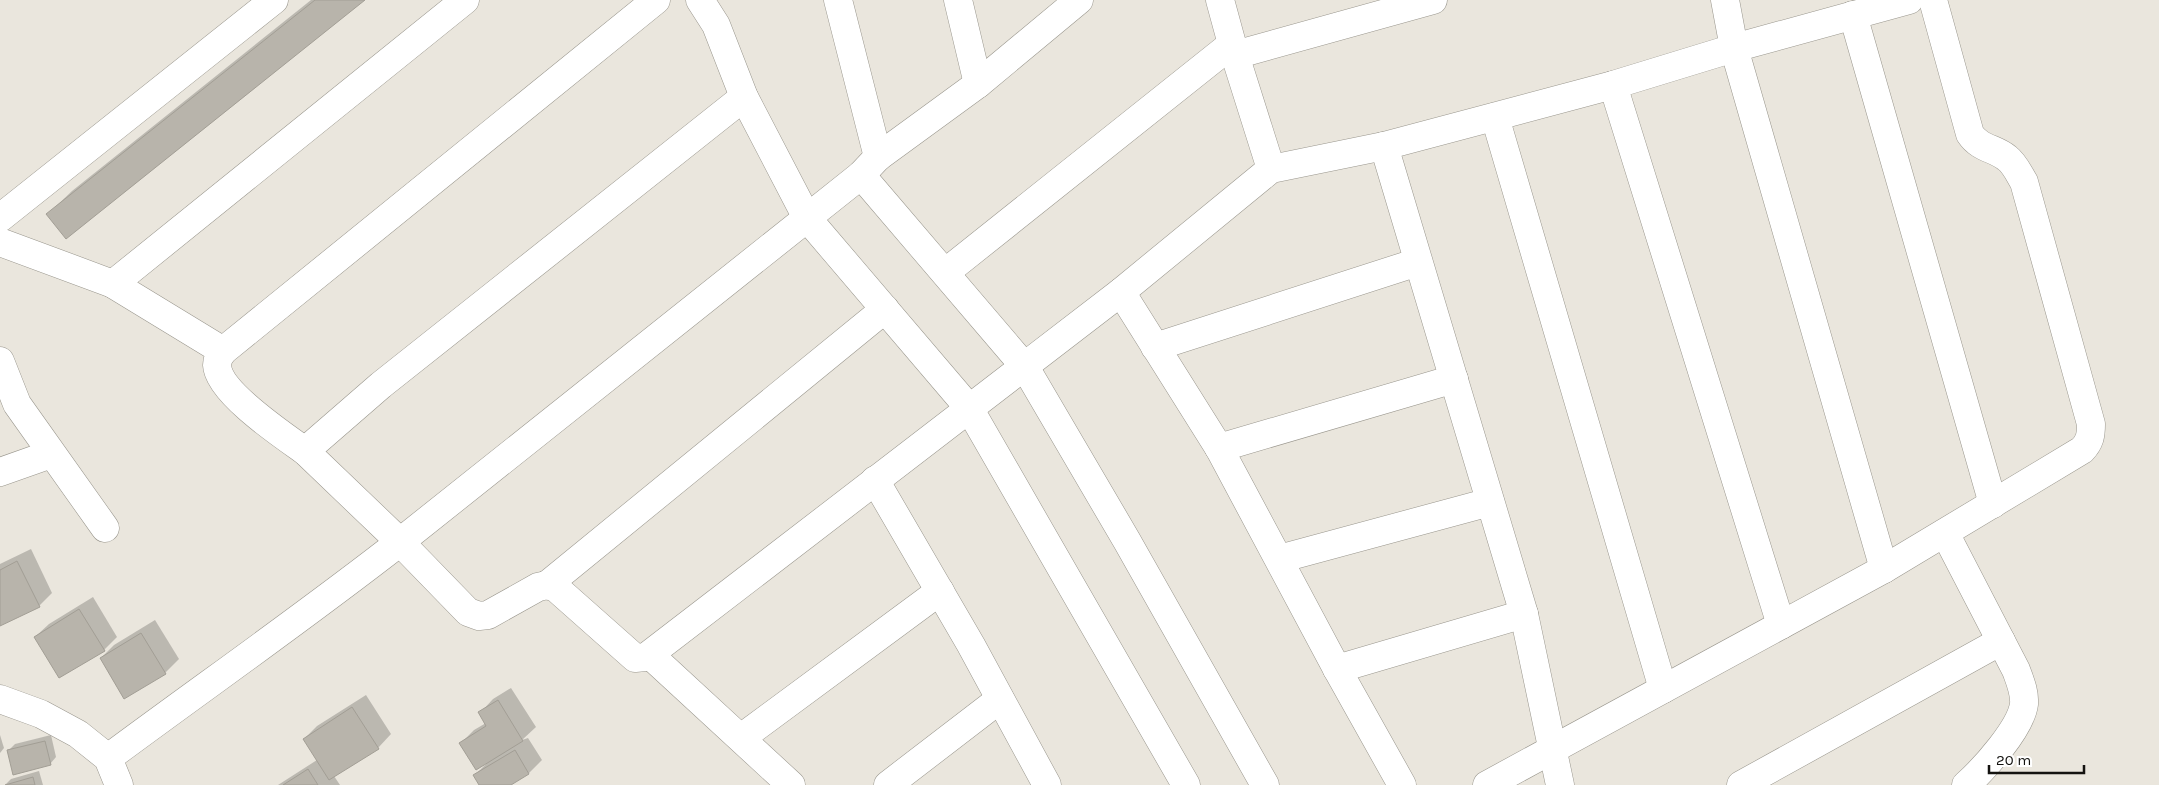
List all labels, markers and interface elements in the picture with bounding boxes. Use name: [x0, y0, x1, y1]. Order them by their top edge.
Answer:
scale bar: [1989, 742, 2084, 774]
text: 20 m: [1996, 751, 2031, 769]

